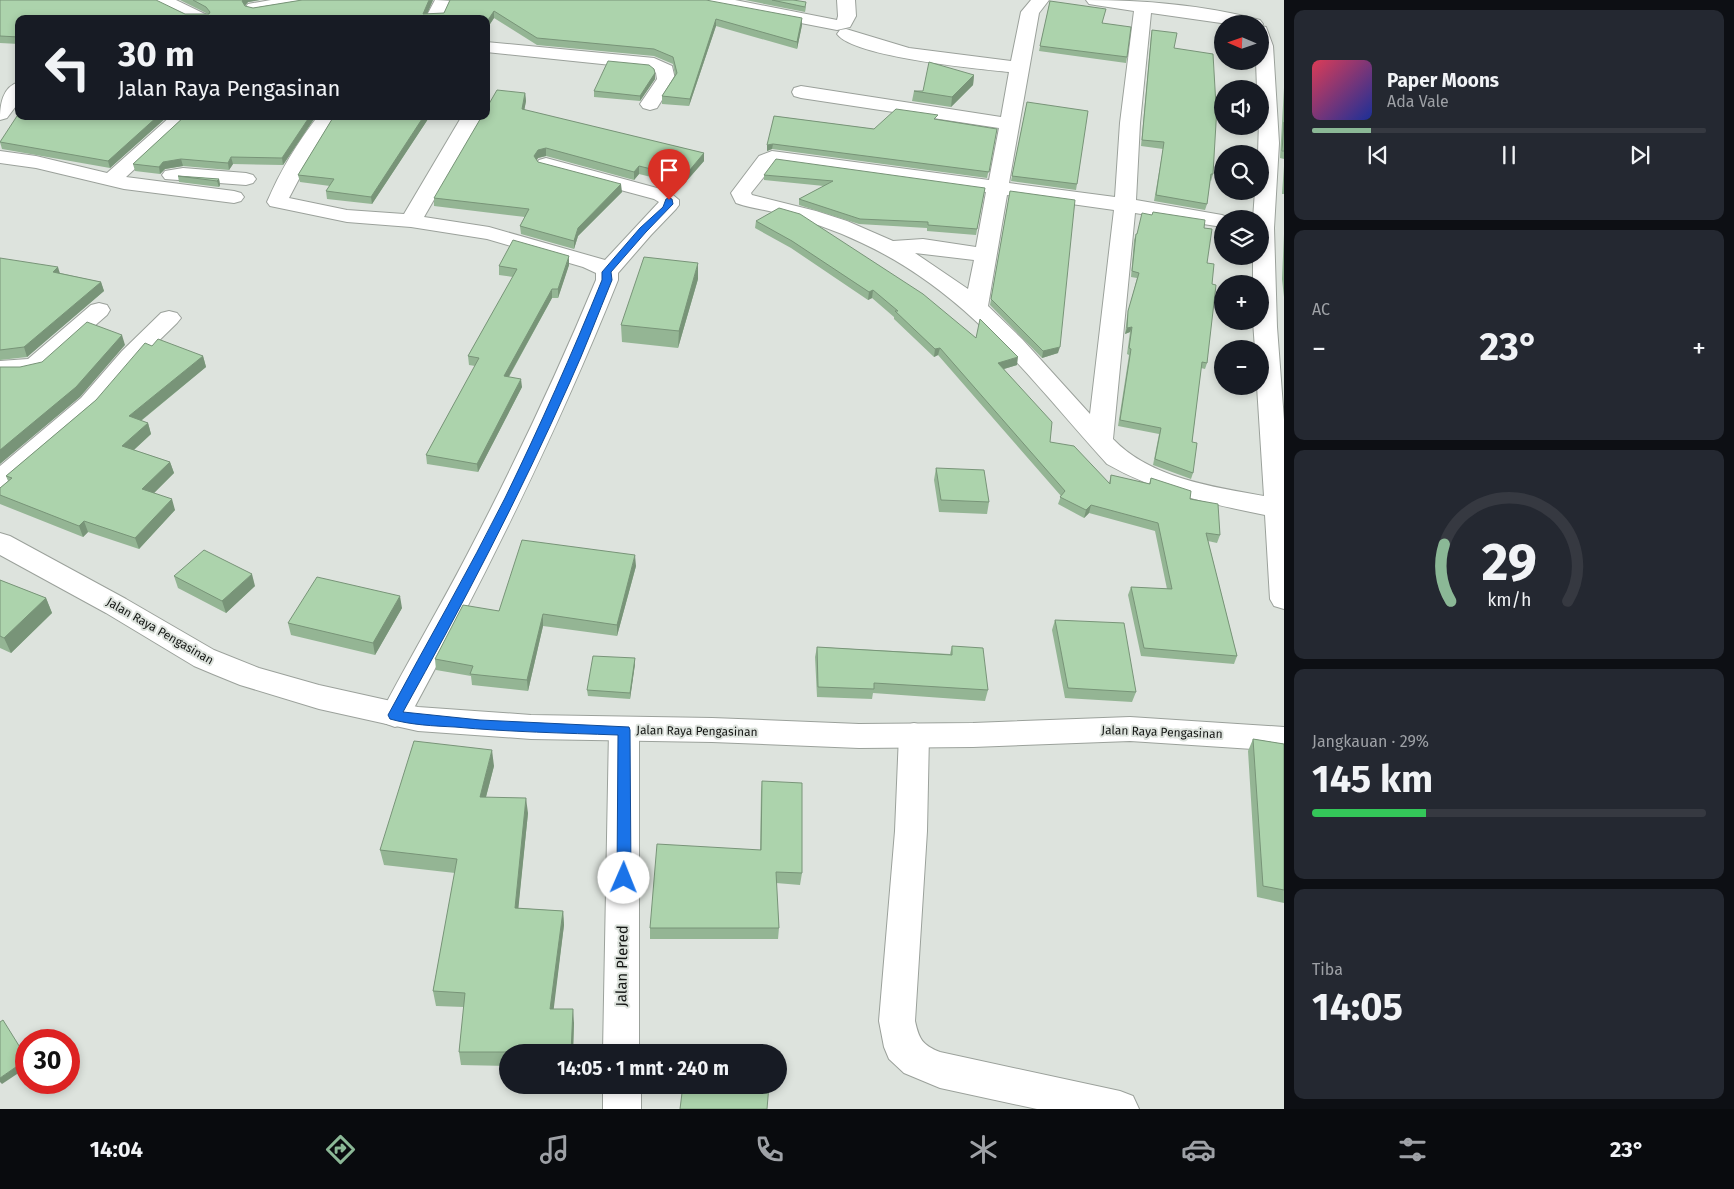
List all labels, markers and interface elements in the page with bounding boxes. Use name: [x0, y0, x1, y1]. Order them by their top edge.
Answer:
north arrow: [1214, 15, 1269, 70]
map controls: [1214, 15, 1269, 395]
text: 30 m: [118, 33, 195, 75]
icon: left: [35, 35, 100, 100]
text: Paper Moons: [1387, 69, 1499, 92]
text: Jalan Raya Pengasinan: [118, 75, 341, 102]
button: sound: [1214, 80, 1269, 135]
text: Ada Vale: [1387, 92, 1449, 111]
icon: previous: [1364, 141, 1392, 169]
icon: pause: [1495, 141, 1523, 169]
icon: next: [1626, 141, 1654, 169]
button: search: [1214, 145, 1269, 200]
pin: [648, 149, 690, 200]
icon: arrive: [655, 156, 683, 184]
button: layers: [1214, 210, 1269, 265]
button: +: [1214, 275, 1269, 330]
text: AC: [1312, 300, 1330, 319]
text: 23°: [1480, 324, 1539, 370]
text: −: [1312, 332, 1326, 365]
text: +: [1692, 332, 1706, 365]
button: −: [1214, 340, 1269, 395]
text: 29: [1481, 531, 1537, 594]
text: km/h: [1487, 589, 1531, 611]
street label: Jalan Raya Pengasinan: [104, 595, 216, 667]
street label: Jalan Raya Pengasinan: [636, 723, 758, 739]
street label: Jalan Raya Pengasinan: [1101, 723, 1223, 741]
text: Jangkauan · 29%: [1312, 732, 1429, 751]
text: 145 km: [1312, 756, 1433, 802]
position arrow: [597, 851, 649, 903]
street label: Jalan Plered: [612, 925, 632, 1007]
text: Tiba: [1312, 960, 1343, 979]
text: 14:05: [1312, 984, 1403, 1030]
speed limit sign: 30: [15, 1029, 80, 1094]
text: 14:05 · 1 mnt · 240 m: [557, 1057, 729, 1080]
icon: directions: [323, 1132, 358, 1167]
icon: music: [537, 1132, 572, 1167]
icon: phone: [752, 1132, 787, 1167]
icon: climate: [966, 1132, 1001, 1167]
icon: car: [1181, 1132, 1216, 1167]
icon: filters: [1395, 1132, 1430, 1167]
text: 14:04: [90, 1136, 143, 1163]
text: 23°: [1610, 1136, 1644, 1163]

